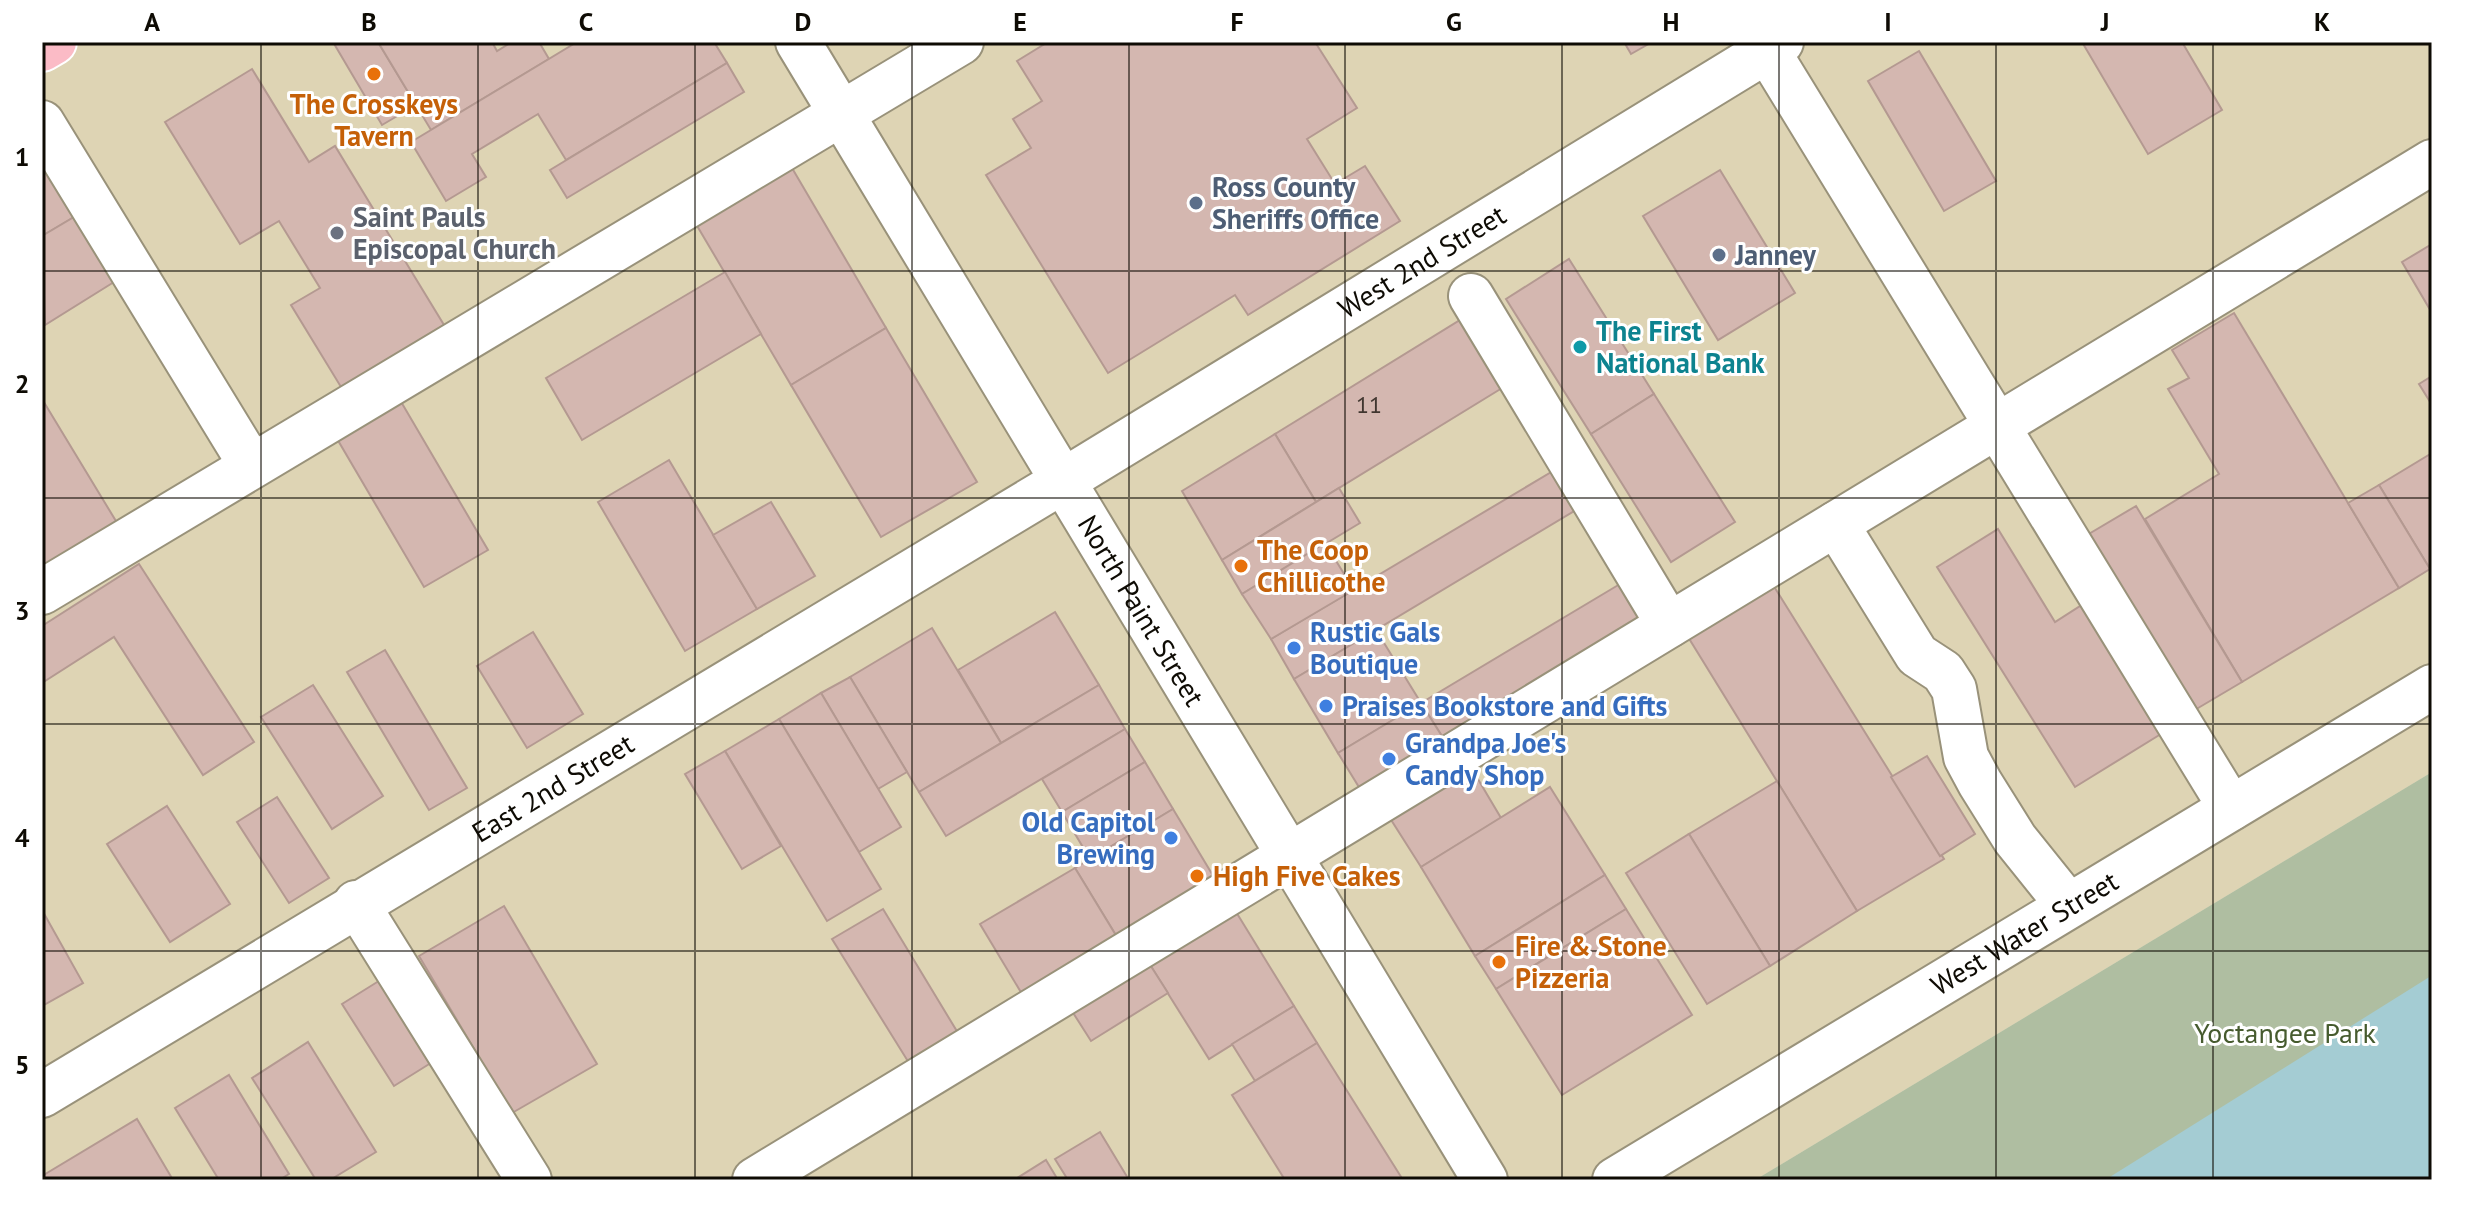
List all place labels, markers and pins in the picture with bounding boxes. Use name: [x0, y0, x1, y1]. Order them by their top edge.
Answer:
marker: The Crosskeys Tavern: [365, 65, 383, 83]
place label: The Crosskeys Tavern: [290, 85, 458, 154]
place label: Ross County Sheriffs Office: [1212, 168, 1379, 237]
marker: Ross County Sheriffs Office: [1187, 194, 1205, 212]
place label: Saint Pauls Episcopal Church: [353, 198, 556, 267]
marker: Saint Pauls Episcopal Church: [328, 224, 346, 242]
place label: Janney: [1734, 236, 1817, 273]
marker: Janney: [1710, 246, 1728, 264]
place label: The First National Bank: [1596, 312, 1765, 381]
marker: The First National Bank: [1571, 338, 1589, 356]
place label: The Coop Chillicothe: [1257, 531, 1385, 600]
marker: The Coop Chillicothe: [1232, 557, 1250, 575]
place label: Rustic Gals Boutique: [1310, 613, 1440, 682]
marker: Rustic Gals Boutique: [1285, 639, 1303, 657]
place label: Praises Bookstore and Gifts: [1342, 687, 1667, 724]
marker: Praises Bookstore and Gifts: [1317, 697, 1335, 715]
place label: Grandpa Joe's Candy Shop: [1405, 724, 1566, 793]
marker: Grandpa Joe's Candy Shop: [1380, 750, 1398, 768]
place label: Old Capitol Brewing: [1021, 803, 1156, 872]
marker: Old Capitol Brewing: [1162, 829, 1180, 847]
place label: High Five Cakes: [1213, 857, 1401, 894]
marker: High Five Cakes: [1188, 867, 1206, 885]
place label: Fire & Stone Pizzeria: [1515, 927, 1667, 996]
marker: Fire & Stone Pizzeria: [1490, 953, 1508, 971]

